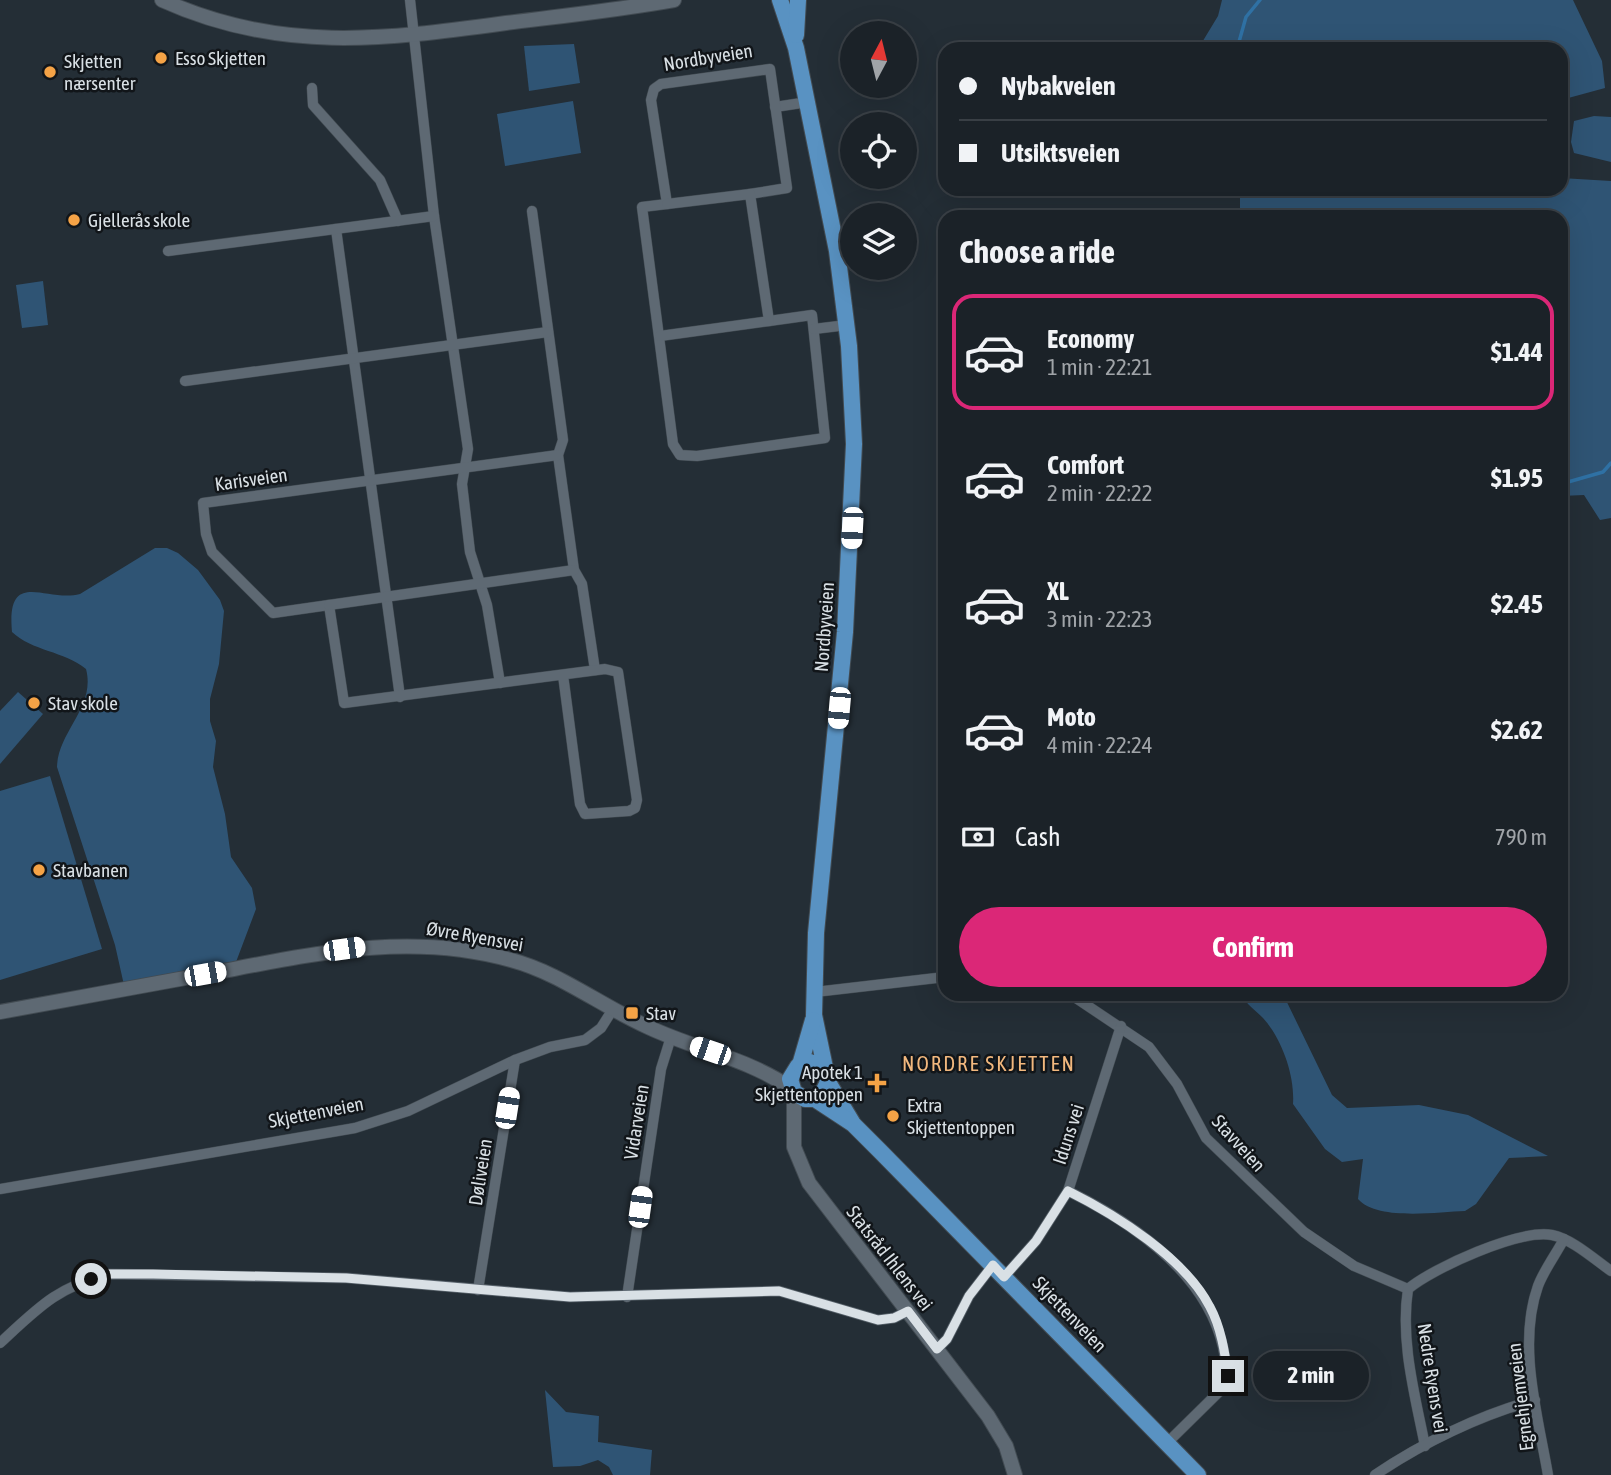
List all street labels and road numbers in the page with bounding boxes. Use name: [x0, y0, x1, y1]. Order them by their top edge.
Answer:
street label: Nordbyveien: [662, 39, 754, 75]
street label: Karisveien: [213, 463, 289, 495]
street label: Nordbyveien: [810, 581, 838, 673]
street label: Øvre Ryensvei: [425, 917, 525, 955]
street label: Vidarveien: [619, 1083, 653, 1161]
street label: Skjettenveien: [267, 1092, 365, 1132]
street label: Iduns vei: [1048, 1101, 1088, 1167]
street label: Stavveien: [1208, 1110, 1270, 1176]
street label: Døliveien: [464, 1137, 496, 1207]
street label: Statsråd Ihlens vei: [842, 1201, 938, 1315]
street label: Skjettenveien: [1029, 1272, 1111, 1356]
street label: Nedre Ryens vei: [1413, 1322, 1453, 1434]
street label: Egnehjemveien: [1502, 1342, 1538, 1452]

